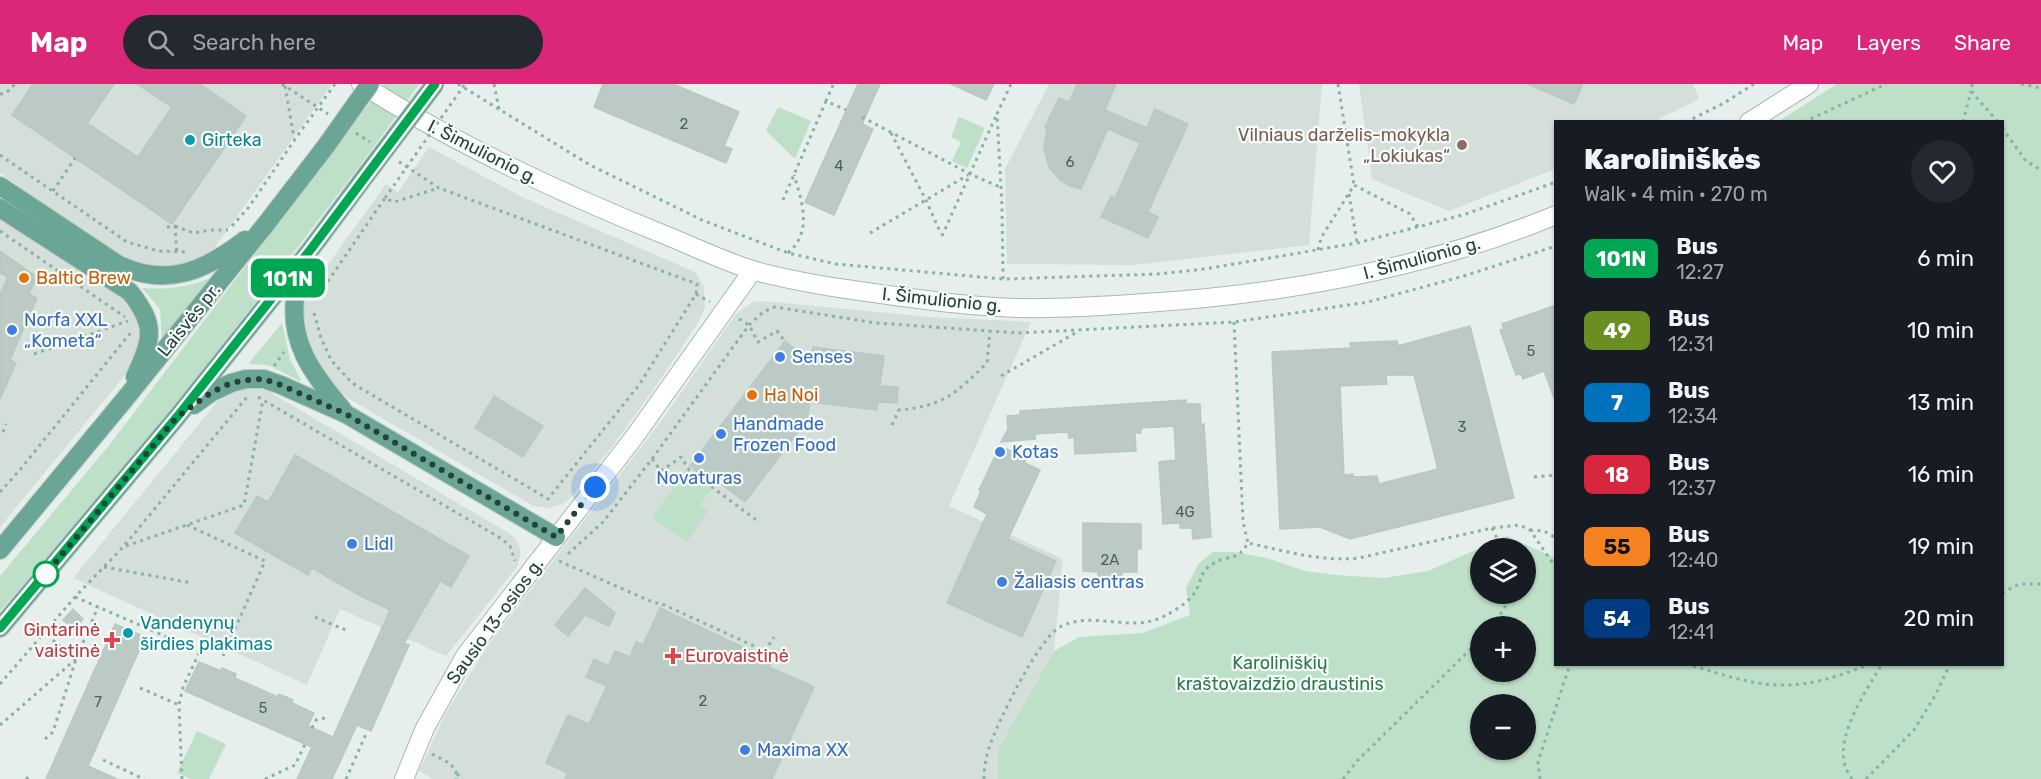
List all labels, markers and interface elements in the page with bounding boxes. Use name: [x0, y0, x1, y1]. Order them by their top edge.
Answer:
search box: [123, 15, 543, 69]
text: Map: [30, 26, 87, 59]
icon: search: [144, 26, 177, 59]
text: Search here: [192, 29, 316, 56]
text: Map: [1782, 30, 1823, 55]
text: Layers: [1856, 30, 1921, 55]
text: Share: [1954, 30, 2011, 55]
street label: I. Šimulionio g.: [424, 115, 542, 189]
house number: 2: [680, 115, 689, 133]
place label: Vilniaus darželis-mokykla „Lokiukas“: [1238, 124, 1450, 167]
place label: Girteka: [202, 129, 262, 151]
marker: Girteka: [183, 133, 197, 147]
marker: Vilniaus darželis-mokykla „Lokiukas“: [1455, 138, 1469, 152]
button: heart: [1911, 140, 1974, 203]
text: Karoliniškės: [1584, 143, 1761, 176]
house number: 6: [1065, 153, 1075, 171]
house number: 4: [834, 157, 844, 175]
text: Walk · 4 min · 270 m: [1584, 182, 1768, 206]
street label: I. Šimulionio g.: [1361, 232, 1483, 284]
text: Bus: [1676, 233, 1718, 260]
text: 6 min: [1917, 245, 1974, 272]
text: 101N: [1596, 246, 1646, 271]
line badge: 101N: [246, 258, 330, 298]
text: 12:27: [1676, 260, 1724, 284]
text: 101N: [263, 266, 313, 291]
place label: Baltic Brew: [36, 267, 131, 289]
marker: Baltic Brew: [17, 271, 31, 285]
street label: Laisvės pr.: [153, 279, 225, 361]
street label: I. Šimulionio g.: [881, 283, 1003, 317]
text: Bus: [1668, 305, 1710, 332]
place label: Norfa XXL „Kometa“: [24, 309, 108, 352]
text: 10 min: [1907, 317, 1974, 344]
text: 49: [1603, 318, 1631, 343]
marker: Norfa XXL „Kometa“: [5, 323, 19, 337]
text: 12:31: [1668, 332, 1714, 356]
house number: 5: [1527, 342, 1536, 360]
place label: Senses: [792, 346, 853, 368]
marker: Senses: [773, 350, 787, 364]
text: Bus: [1668, 377, 1710, 404]
place label: Ha Noi: [764, 384, 818, 406]
marker: Ha Noi: [745, 388, 759, 402]
text: 13 min: [1908, 389, 1974, 416]
text: 7: [1611, 390, 1623, 415]
text: 12:34: [1668, 404, 1718, 428]
place label: Handmade Frozen Food: [733, 413, 836, 456]
house number: 3: [1457, 418, 1467, 436]
marker: Handmade Frozen Food: [714, 427, 728, 441]
place label: Kotas: [1012, 441, 1059, 463]
marker: Kotas: [993, 445, 1007, 459]
text: Bus: [1668, 449, 1710, 476]
marker: Novaturas: [692, 451, 706, 465]
text: 16 min: [1908, 461, 1974, 488]
text: 18: [1605, 462, 1629, 487]
place label: Novaturas: [656, 467, 742, 489]
your location: [580, 472, 610, 502]
text: 12:37: [1668, 476, 1716, 500]
house number: 4G: [1175, 503, 1195, 521]
text: Bus: [1668, 521, 1710, 548]
place label: Lidl: [364, 533, 394, 555]
text: 19 min: [1908, 533, 1974, 560]
text: 55: [1603, 534, 1631, 559]
marker: Lidl: [345, 537, 359, 551]
map controls: [1470, 538, 1536, 760]
button: layers: [1470, 538, 1536, 604]
text: 12:40: [1668, 548, 1719, 572]
house number: 2A: [1101, 551, 1119, 569]
street label: Sausio 13-osios g.: [442, 554, 548, 688]
unlabelled marker: [33, 561, 59, 587]
place label: Žaliasis centras: [1014, 571, 1144, 593]
marker: Žaliasis centras: [995, 575, 1009, 589]
text: Bus: [1668, 593, 1710, 620]
text: 20 min: [1904, 605, 1974, 632]
text: 54: [1603, 606, 1631, 631]
place label: Vandenynų širdies plakimas: [140, 612, 273, 655]
button: +: [1470, 616, 1536, 682]
place label: Gintarinė vaistinė: [23, 619, 100, 662]
text: 12:41: [1668, 620, 1714, 644]
marker: Vandenynų širdies plakimas: [121, 626, 135, 640]
marker: Gintarinė vaistinė: [105, 633, 119, 647]
place label: Eurovaistinė: [685, 645, 789, 667]
marker: Eurovaistinė: [666, 649, 680, 663]
park label: Karoliniškių kraštovaizdžio draustinis: [1176, 652, 1384, 695]
house number: 2: [699, 692, 708, 710]
house number: 7: [94, 693, 102, 711]
button: −: [1470, 694, 1536, 760]
house number: 5: [259, 699, 268, 717]
place label: Maxima XX: [757, 739, 848, 761]
marker: Maxima XX: [738, 743, 752, 757]

